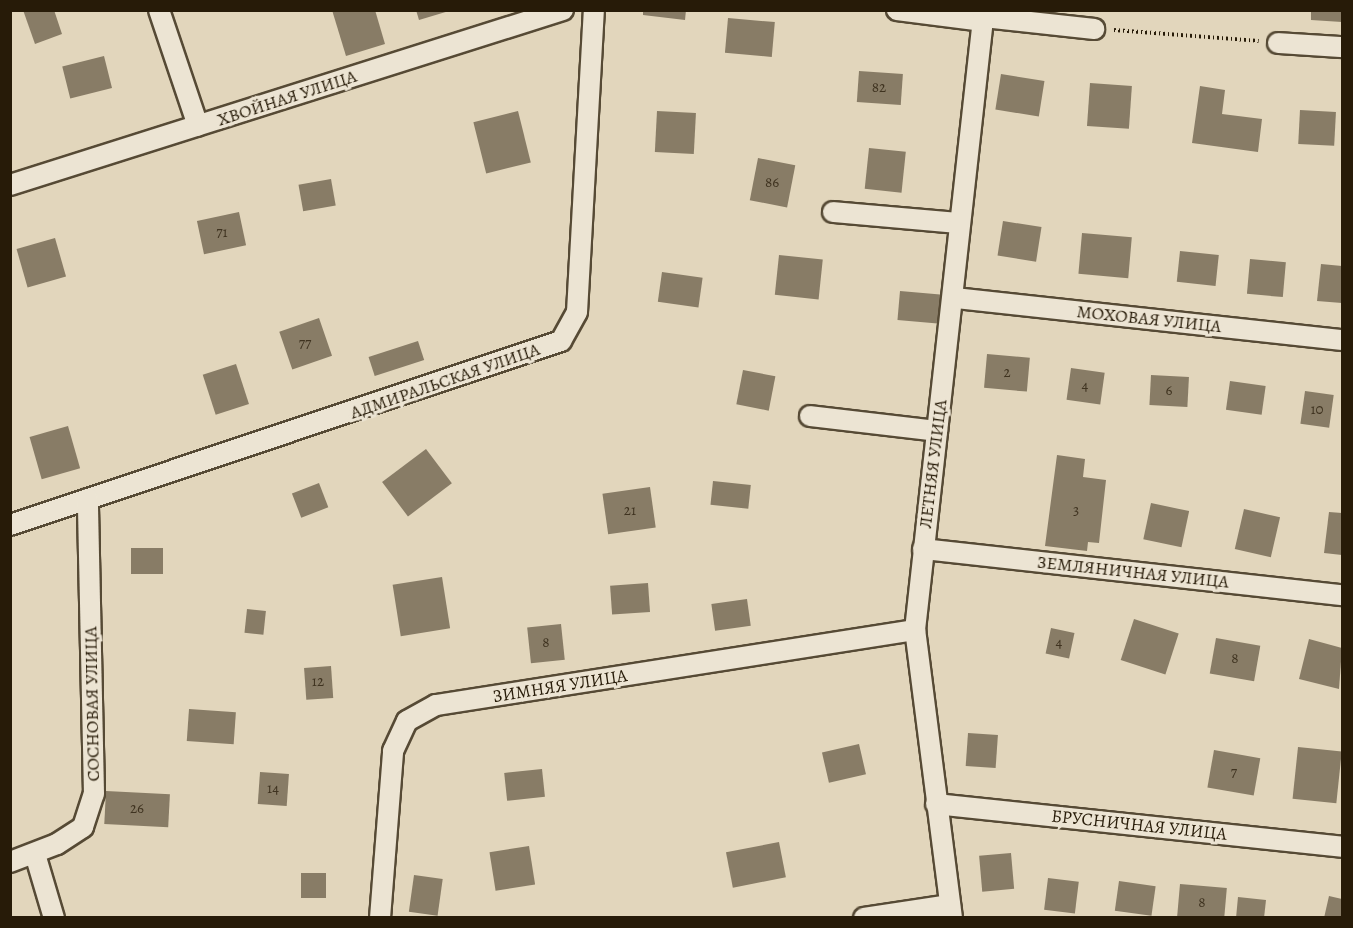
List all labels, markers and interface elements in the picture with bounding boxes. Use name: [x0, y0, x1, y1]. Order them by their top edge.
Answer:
street label: ХВОЙНАЯ УЛИЦА: [215, 65, 359, 131]
house number: 82: [872, 79, 886, 97]
house number: 86: [765, 174, 779, 192]
house number: 71: [216, 224, 228, 242]
street label: МОХОВАЯ УЛИЦА: [1076, 301, 1222, 337]
house number: 77: [299, 335, 311, 353]
street label: АДМИРАЛЬСКАЯ УЛИЦА: [347, 338, 543, 424]
house number: 2: [1003, 364, 1011, 382]
house number: 4: [1082, 377, 1088, 395]
house number: 6: [1166, 382, 1172, 400]
street label: ЛЕТНЯЯ УЛИЦА: [914, 398, 952, 530]
house number: 10: [1310, 401, 1324, 419]
house number: 21: [624, 502, 636, 520]
house number: 3: [1073, 502, 1079, 520]
street label: ЗЕМЛЯНИЧНАЯ УЛИЦА: [1036, 551, 1230, 593]
street label: СОСНОВАЯ УЛИЦА: [80, 626, 104, 782]
house number: 8: [542, 634, 550, 652]
house number: 4: [1056, 634, 1062, 652]
house number: 8: [1231, 650, 1239, 668]
street label: ЗИМНЯЯ УЛИЦА: [491, 665, 629, 707]
house number: 12: [312, 673, 324, 691]
house number: 7: [1231, 764, 1237, 782]
house number: 14: [267, 780, 279, 798]
house number: 26: [130, 800, 144, 818]
street label: БРУСНИЧНАЯ УЛИЦА: [1050, 805, 1228, 845]
house number: 8: [1198, 894, 1206, 912]

